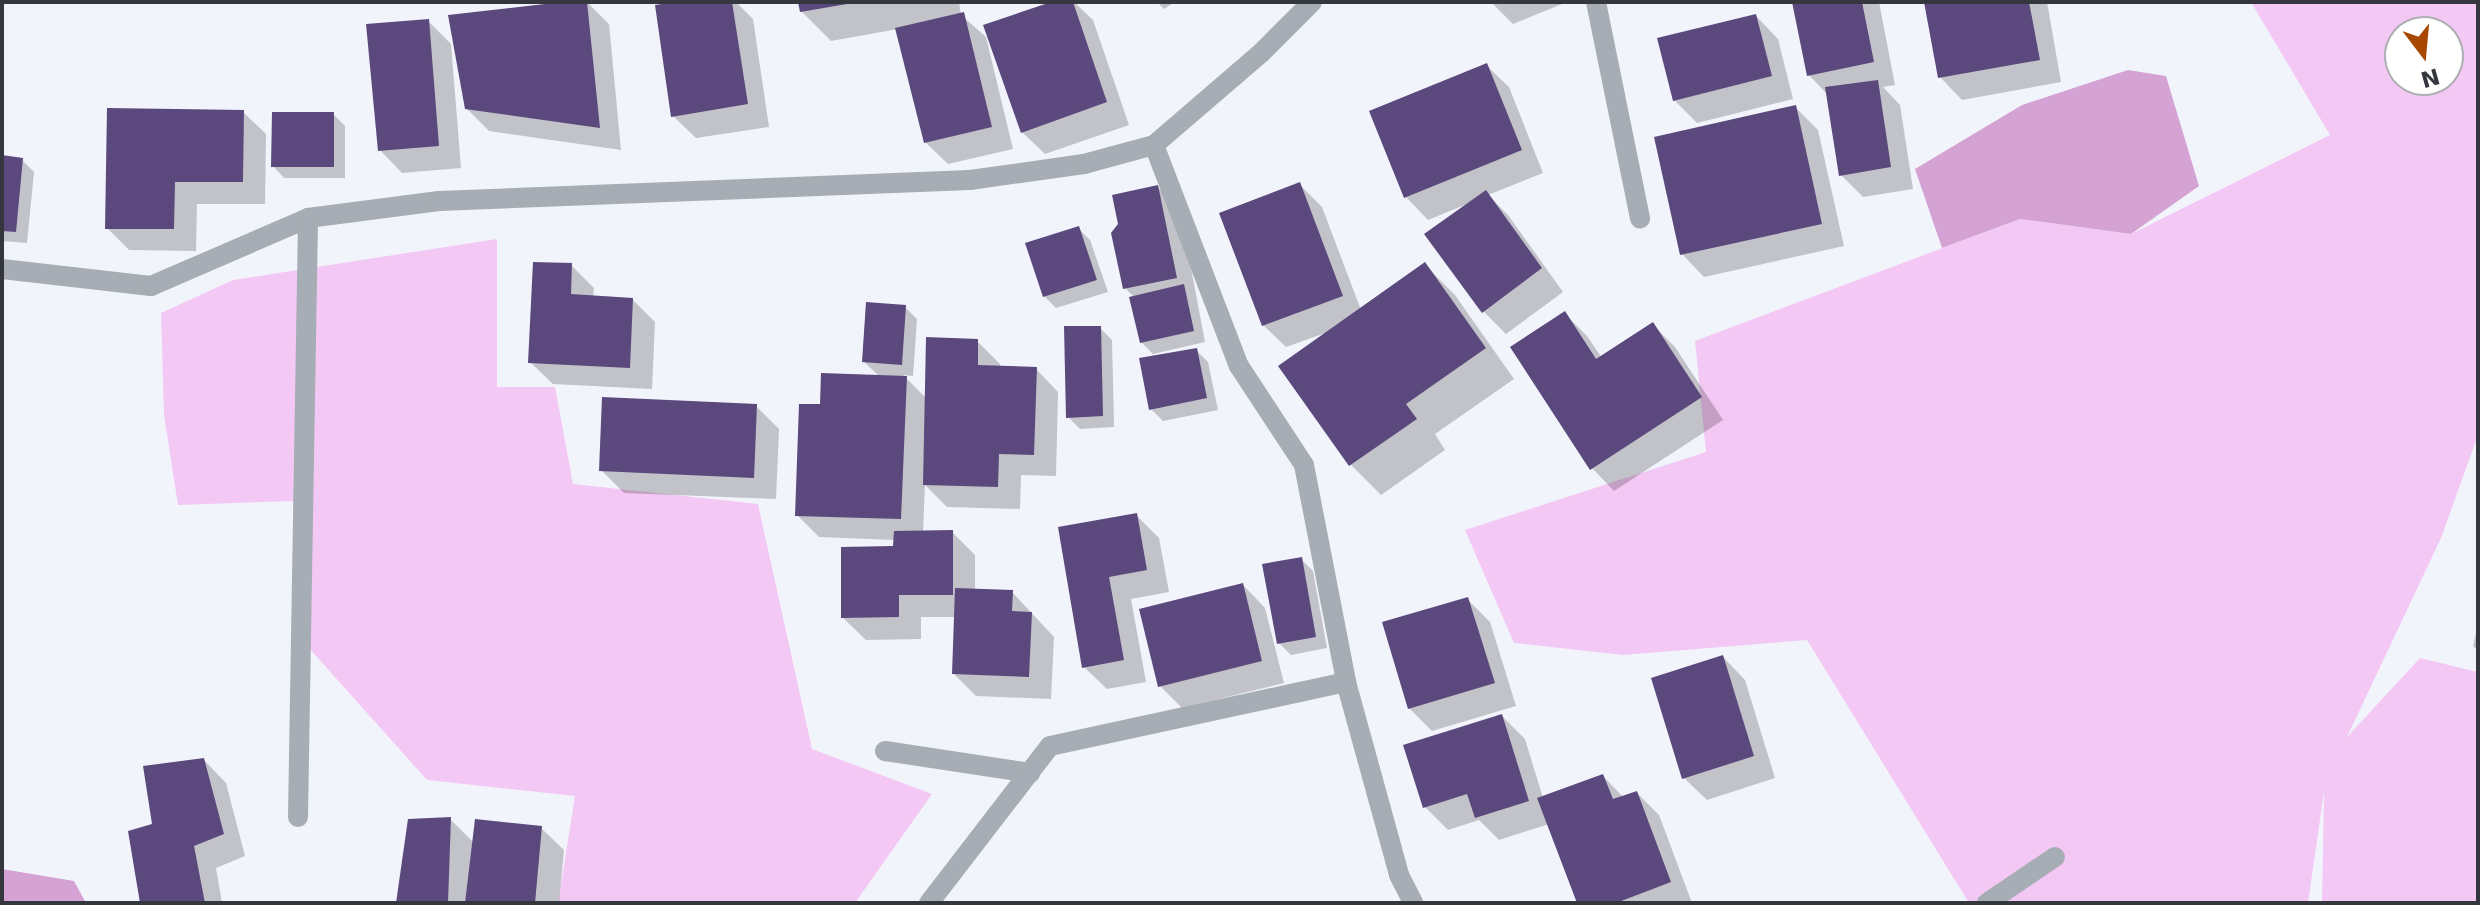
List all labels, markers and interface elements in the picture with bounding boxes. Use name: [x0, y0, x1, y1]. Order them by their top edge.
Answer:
north arrow: [2384, 16, 2464, 96]
text: N: [2418, 63, 2443, 92]

